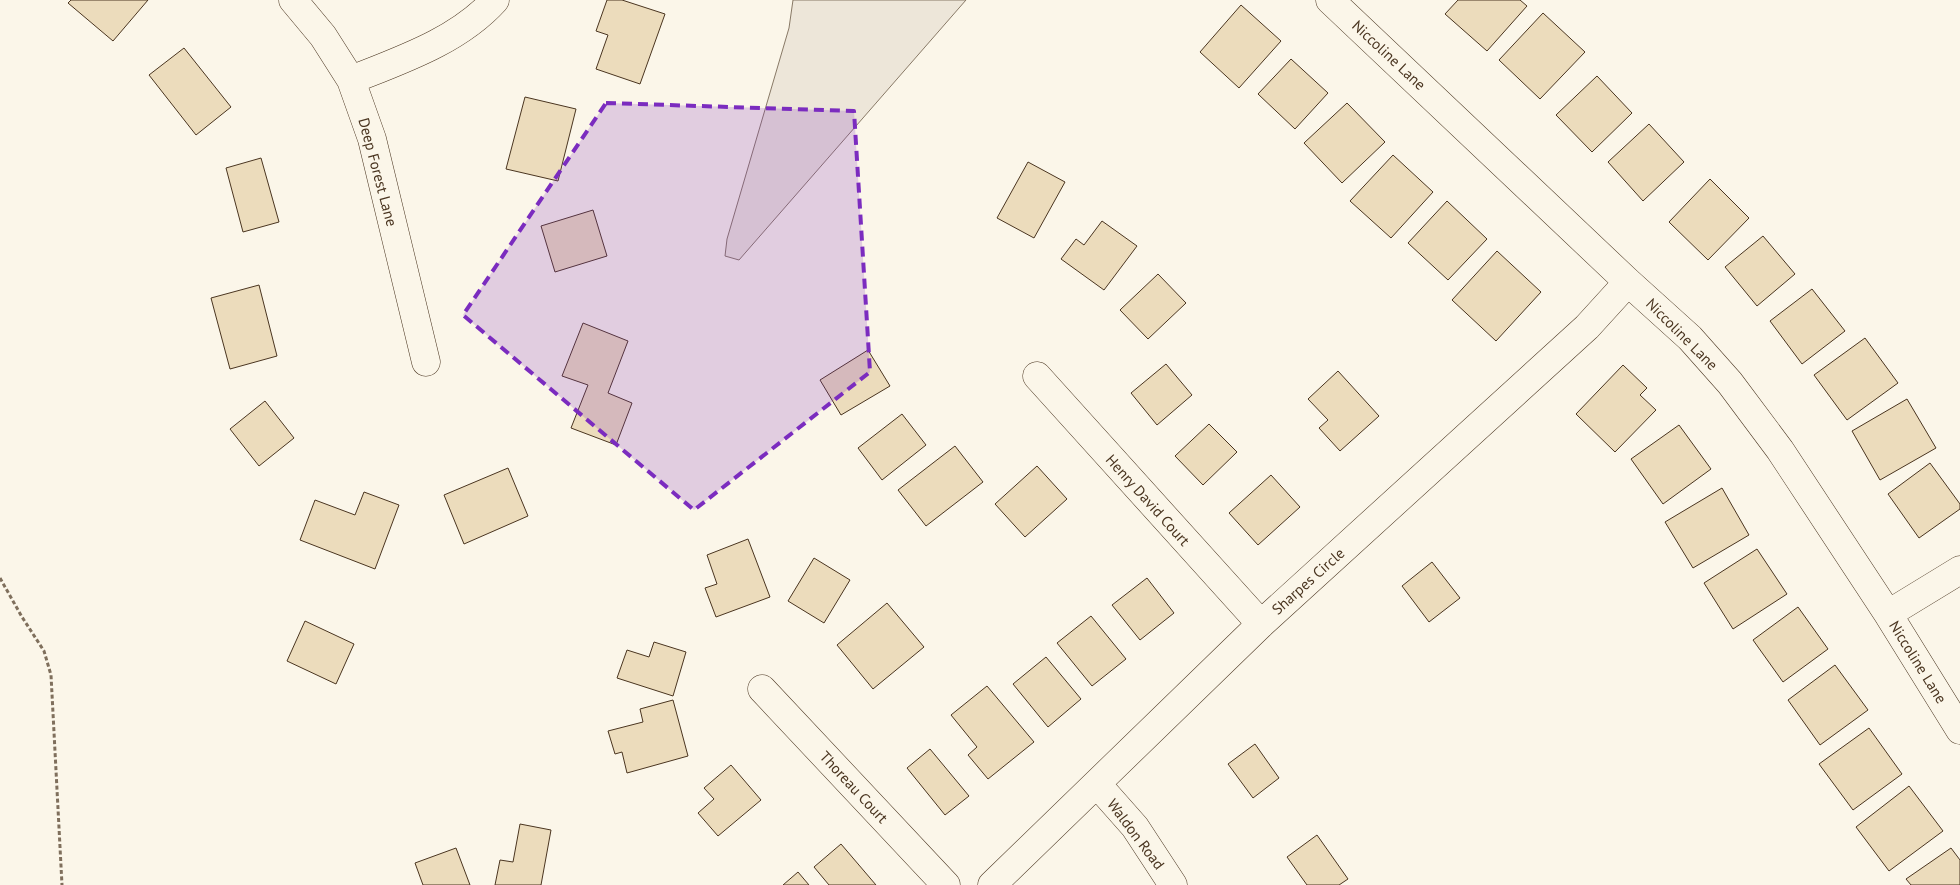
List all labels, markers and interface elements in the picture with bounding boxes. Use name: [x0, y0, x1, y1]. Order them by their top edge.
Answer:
street label: Niccoline Lane: [1348, 16, 1430, 94]
street label: Deep Forest Lane: [354, 116, 402, 228]
street label: Niccoline Lane: [1642, 294, 1722, 374]
street label: Henry David Court: [1102, 450, 1194, 550]
street label: Sharpes Circle: [1268, 543, 1348, 619]
street label: Niccoline Lane: [1885, 617, 1951, 707]
street label: Thoreau Court: [816, 747, 892, 827]
street label: Waldon Road: [1103, 795, 1169, 873]

